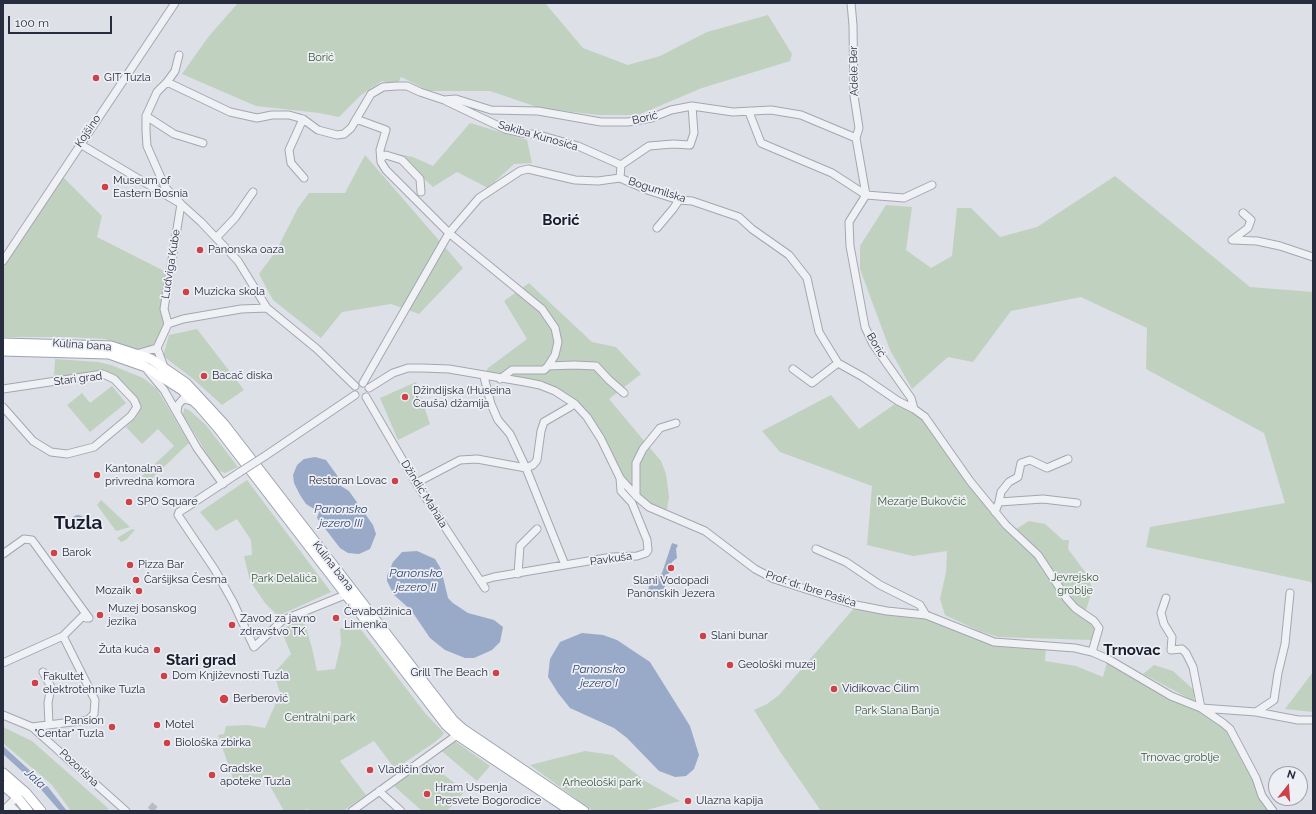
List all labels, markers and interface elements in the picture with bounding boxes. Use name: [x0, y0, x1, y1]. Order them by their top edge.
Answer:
scale bar: [10, 8, 114, 34]
text: 100 m: [15, 16, 49, 30]
street label: Adele Ber: [847, 46, 861, 96]
park label: Borić: [308, 51, 334, 65]
place label: GIT Tuzla: [104, 71, 151, 85]
marker: GIT Tuzla: [91, 73, 101, 83]
street label: Borić: [631, 109, 659, 127]
street label: Kojšino: [72, 112, 104, 150]
street label: Sakiba Kunosića: [496, 118, 580, 154]
place label: Museum of Eastern Bosnia: [113, 174, 188, 200]
street label: Bogumilska: [627, 174, 687, 206]
marker: Museum of Eastern Bosnia: [100, 182, 110, 192]
district label: Borić: [542, 211, 580, 229]
street label: Ludviga Kube: [159, 228, 183, 300]
place label: Panonska oaza: [208, 243, 284, 257]
marker: Panonska oaza: [195, 245, 205, 255]
place label: Muzicka skola: [194, 285, 265, 299]
marker: Muzicka skola: [181, 287, 191, 297]
street label: Borić: [864, 330, 888, 360]
street label: Kulina bana: [52, 336, 112, 354]
street label: Stari grad: [53, 369, 103, 389]
place label: Bacač diska: [212, 369, 273, 383]
marker: Bacač diska: [199, 371, 209, 381]
place label: Džindijska (Huseina Čauša) džamija: [413, 384, 511, 410]
marker: Džindijska (Huseina Čauša) džamija: [400, 392, 410, 402]
street label: Džindić Mahala: [398, 458, 450, 530]
place label: Kantonalna privredna komora: [105, 462, 195, 488]
marker: Kantonalna privredna komora: [92, 470, 102, 480]
place label: Restoran Lovac: [309, 474, 387, 488]
marker: Restoran Lovac: [390, 476, 400, 486]
place label: SPO Square: [137, 495, 198, 509]
park label: Mezarje Bukovčić: [878, 495, 966, 509]
marker: SPO Square: [124, 497, 134, 507]
water label: Panonsko jezero III: [314, 502, 368, 530]
district label: Tuzla: [54, 512, 102, 534]
street label: Kulina bana: [310, 539, 356, 593]
place label: Barok: [62, 546, 91, 560]
marker: Barok: [49, 548, 59, 558]
street label: Pavkuša: [589, 550, 633, 568]
place label: Pizza Bar: [138, 558, 184, 572]
marker: Pizza Bar: [125, 560, 135, 570]
marker: Slani Vodopadi Panonskih Jezera: [666, 563, 676, 573]
water label: Panonsko jezero II: [389, 566, 443, 594]
street label: Prof. dr. Ibre Pašića: [764, 568, 858, 610]
park label: Jevrejsko groblje: [1051, 571, 1099, 597]
park label: Park Delalića: [251, 572, 317, 586]
place label: Čaršijksa Česma: [144, 573, 227, 587]
place label: Slani Vodopadi Panonskih Jezera: [627, 574, 715, 600]
marker: Čaršijksa Česma: [131, 575, 141, 585]
place label: Mozaik: [95, 584, 131, 598]
marker: Mozaik: [134, 586, 144, 596]
place label: Muzej bosanskog jezika: [108, 602, 196, 628]
place label: Ćevabdžinica Limenka: [344, 605, 412, 631]
marker: Muzej bosanskog jezika: [95, 610, 105, 620]
place label: Zavod za javno zdravstvo TK: [240, 612, 316, 638]
marker: Ćevabdžinica Limenka: [331, 613, 341, 623]
marker: Zavod za javno zdravstvo TK: [227, 620, 237, 630]
place label: Slani bunar: [711, 629, 768, 643]
marker: Slani bunar: [698, 631, 708, 641]
district label: Trnovac: [1103, 641, 1161, 659]
place label: Žuta kuća: [99, 643, 149, 657]
marker: Žuta kuća: [152, 645, 162, 655]
district label: Stari grad: [166, 651, 236, 669]
place label: Geološki muzej: [738, 658, 816, 672]
marker: Geološki muzej: [725, 660, 735, 670]
water label: Panonsko jezero I: [572, 662, 626, 690]
place label: Grill The Beach: [410, 666, 488, 680]
marker: Grill The Beach: [491, 668, 501, 678]
place label: Dom Književnosti Tuzla: [172, 669, 289, 683]
place label: Fakultet elektrotehnike Tuzla: [43, 670, 145, 696]
marker: Dom Književnosti Tuzla: [159, 671, 169, 681]
marker: Fakultet elektrotehnike Tuzla: [30, 678, 40, 688]
place label: Vidikovac Ćilim: [842, 682, 919, 696]
marker: Vidikovac Ćilim: [829, 684, 839, 694]
place label: Berberović: [233, 692, 288, 706]
marker: Berberović: [218, 693, 230, 705]
park label: Park Slana Banja: [855, 704, 939, 718]
park label: Centralni park: [285, 711, 355, 725]
place label: Pansion "Centar" Tuzla: [34, 714, 104, 740]
place label: Motel: [165, 718, 194, 732]
marker: Motel: [152, 720, 162, 730]
marker: Pansion "Centar" Tuzla: [107, 722, 117, 732]
place label: Biološka zbirka: [175, 736, 251, 750]
marker: Biološka zbirka: [162, 738, 172, 748]
street label: Pozorišna: [57, 746, 101, 790]
park label: Trnovac groblje: [1141, 751, 1219, 765]
place label: Gradske apoteke Tuzla: [220, 762, 291, 788]
place label: Vladičin dvor: [378, 763, 444, 777]
marker: Vladičin dvor: [365, 765, 375, 775]
water label: Jala: [22, 766, 48, 792]
north arrow: [1268, 766, 1308, 806]
text: N: [1285, 768, 1297, 782]
marker: Gradske apoteke Tuzla: [207, 770, 217, 780]
park label: Arheološki park: [562, 776, 642, 790]
place label: Hram Uspenja Presvete Bogorodice: [435, 781, 541, 807]
marker: Hram Uspenja Presvete Bogorodice: [422, 789, 432, 799]
place label: Ulazna kapija: [696, 794, 763, 808]
marker: Ulazna kapija: [683, 796, 693, 806]

